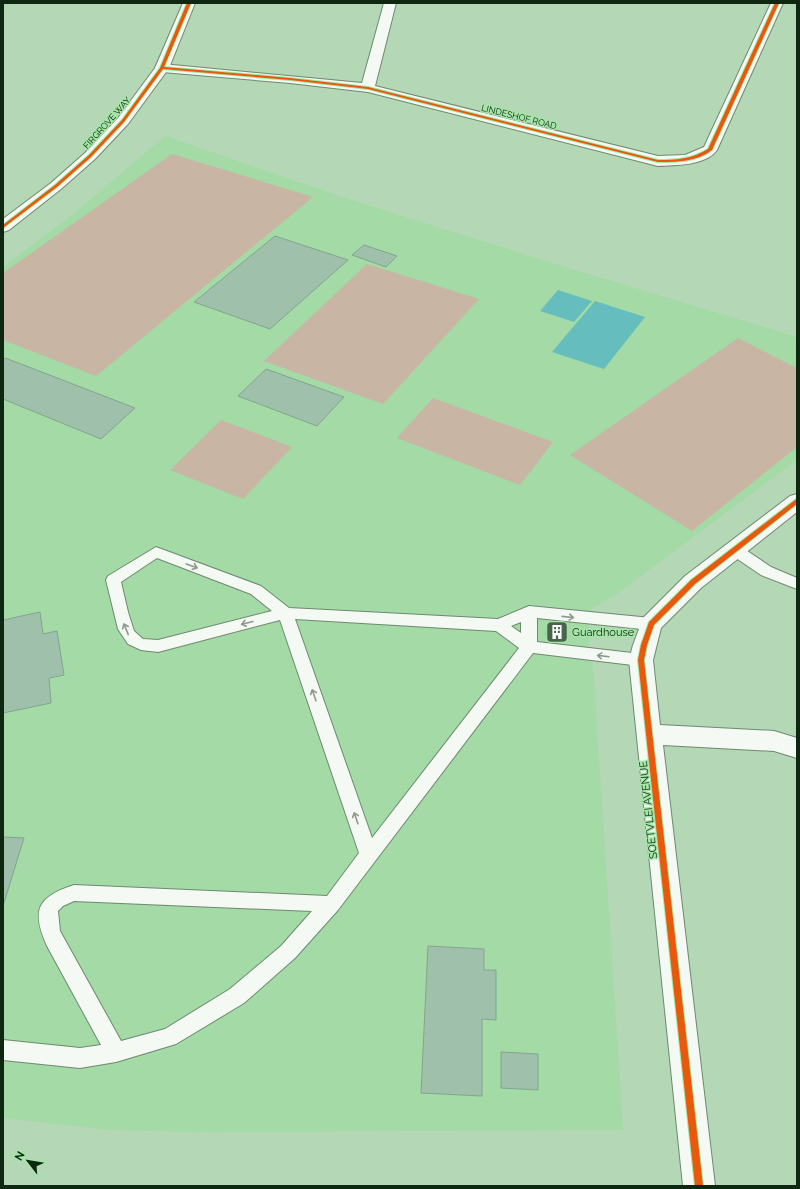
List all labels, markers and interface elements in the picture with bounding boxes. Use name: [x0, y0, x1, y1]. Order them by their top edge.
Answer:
street label: FIRGROVE WAY: [81, 95, 133, 151]
street label: LINDESHOF ROAD: [480, 103, 558, 131]
one-way arrow: [186, 563, 198, 571]
one-way arrow: [561, 613, 574, 620]
one-way arrow: [241, 619, 254, 627]
building icon: Guardhouse: [544, 619, 570, 645]
one-way arrow: [122, 623, 130, 635]
place label: Guardhouse: [572, 626, 635, 639]
one-way arrow: [597, 652, 610, 659]
one-way arrow: [309, 689, 317, 701]
street label: SOETVLEI AVENUE: [637, 760, 660, 860]
one-way arrow: [352, 812, 360, 824]
north arrow: [8, 1141, 48, 1181]
text: N: [12, 1149, 28, 1163]

